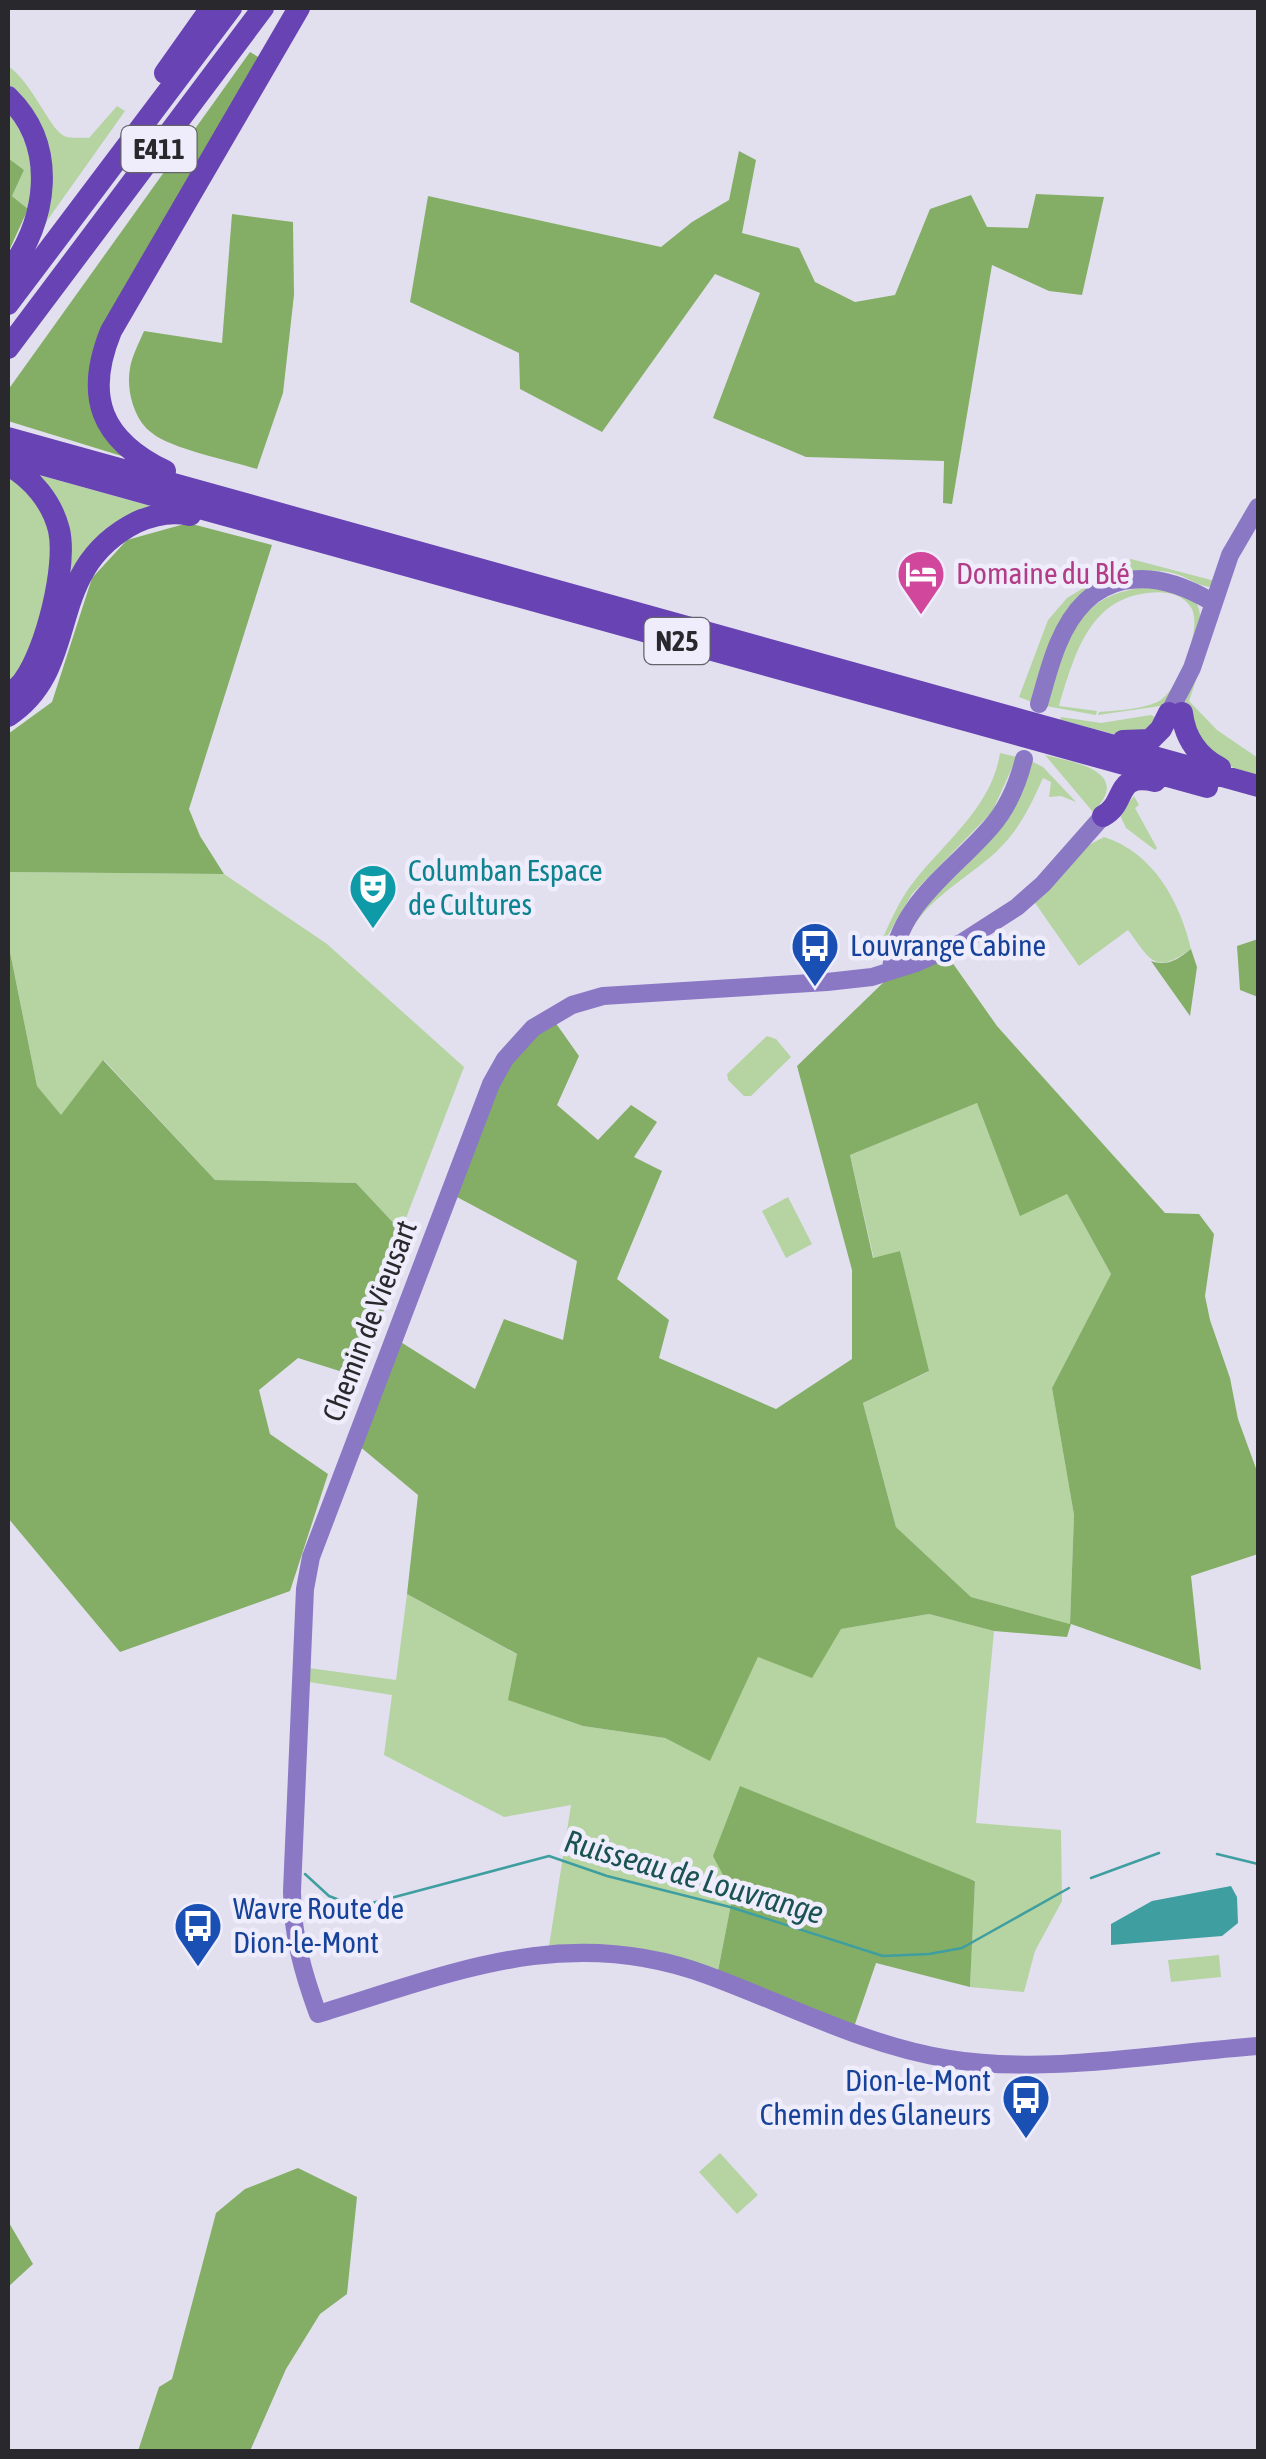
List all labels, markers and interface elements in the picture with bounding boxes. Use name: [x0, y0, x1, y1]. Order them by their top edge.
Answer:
road number: E411: [122, 126, 196, 172]
hotel icon: Domaine du Blé: [895, 548, 947, 616]
place label: Domaine du Blé: [956, 556, 1130, 590]
road number: N25: [644, 618, 710, 664]
place label: Columban Espace de Cultures: [408, 853, 603, 921]
theatre icon: Columban Espace de Cultures: [347, 862, 399, 930]
bus stop icon: Louvrange Cabine: [789, 920, 841, 988]
place label: Louvrange Cabine: [850, 928, 1046, 962]
street label: Chemin de Vieusart: [315, 1215, 423, 1426]
water label: Ruisseau de Louvrange: [560, 1822, 828, 1931]
place label: Wavre Route de Dion-le-Mont: [233, 1891, 404, 1959]
bus stop icon: Wavre Route de Dion-le-Mont: [172, 1900, 224, 1968]
place label: Dion-le-Mont Chemin des Glaneurs: [760, 2063, 991, 2131]
bus stop icon: Dion-le-Mont Chemin des Glaneurs: [1000, 2072, 1052, 2140]

